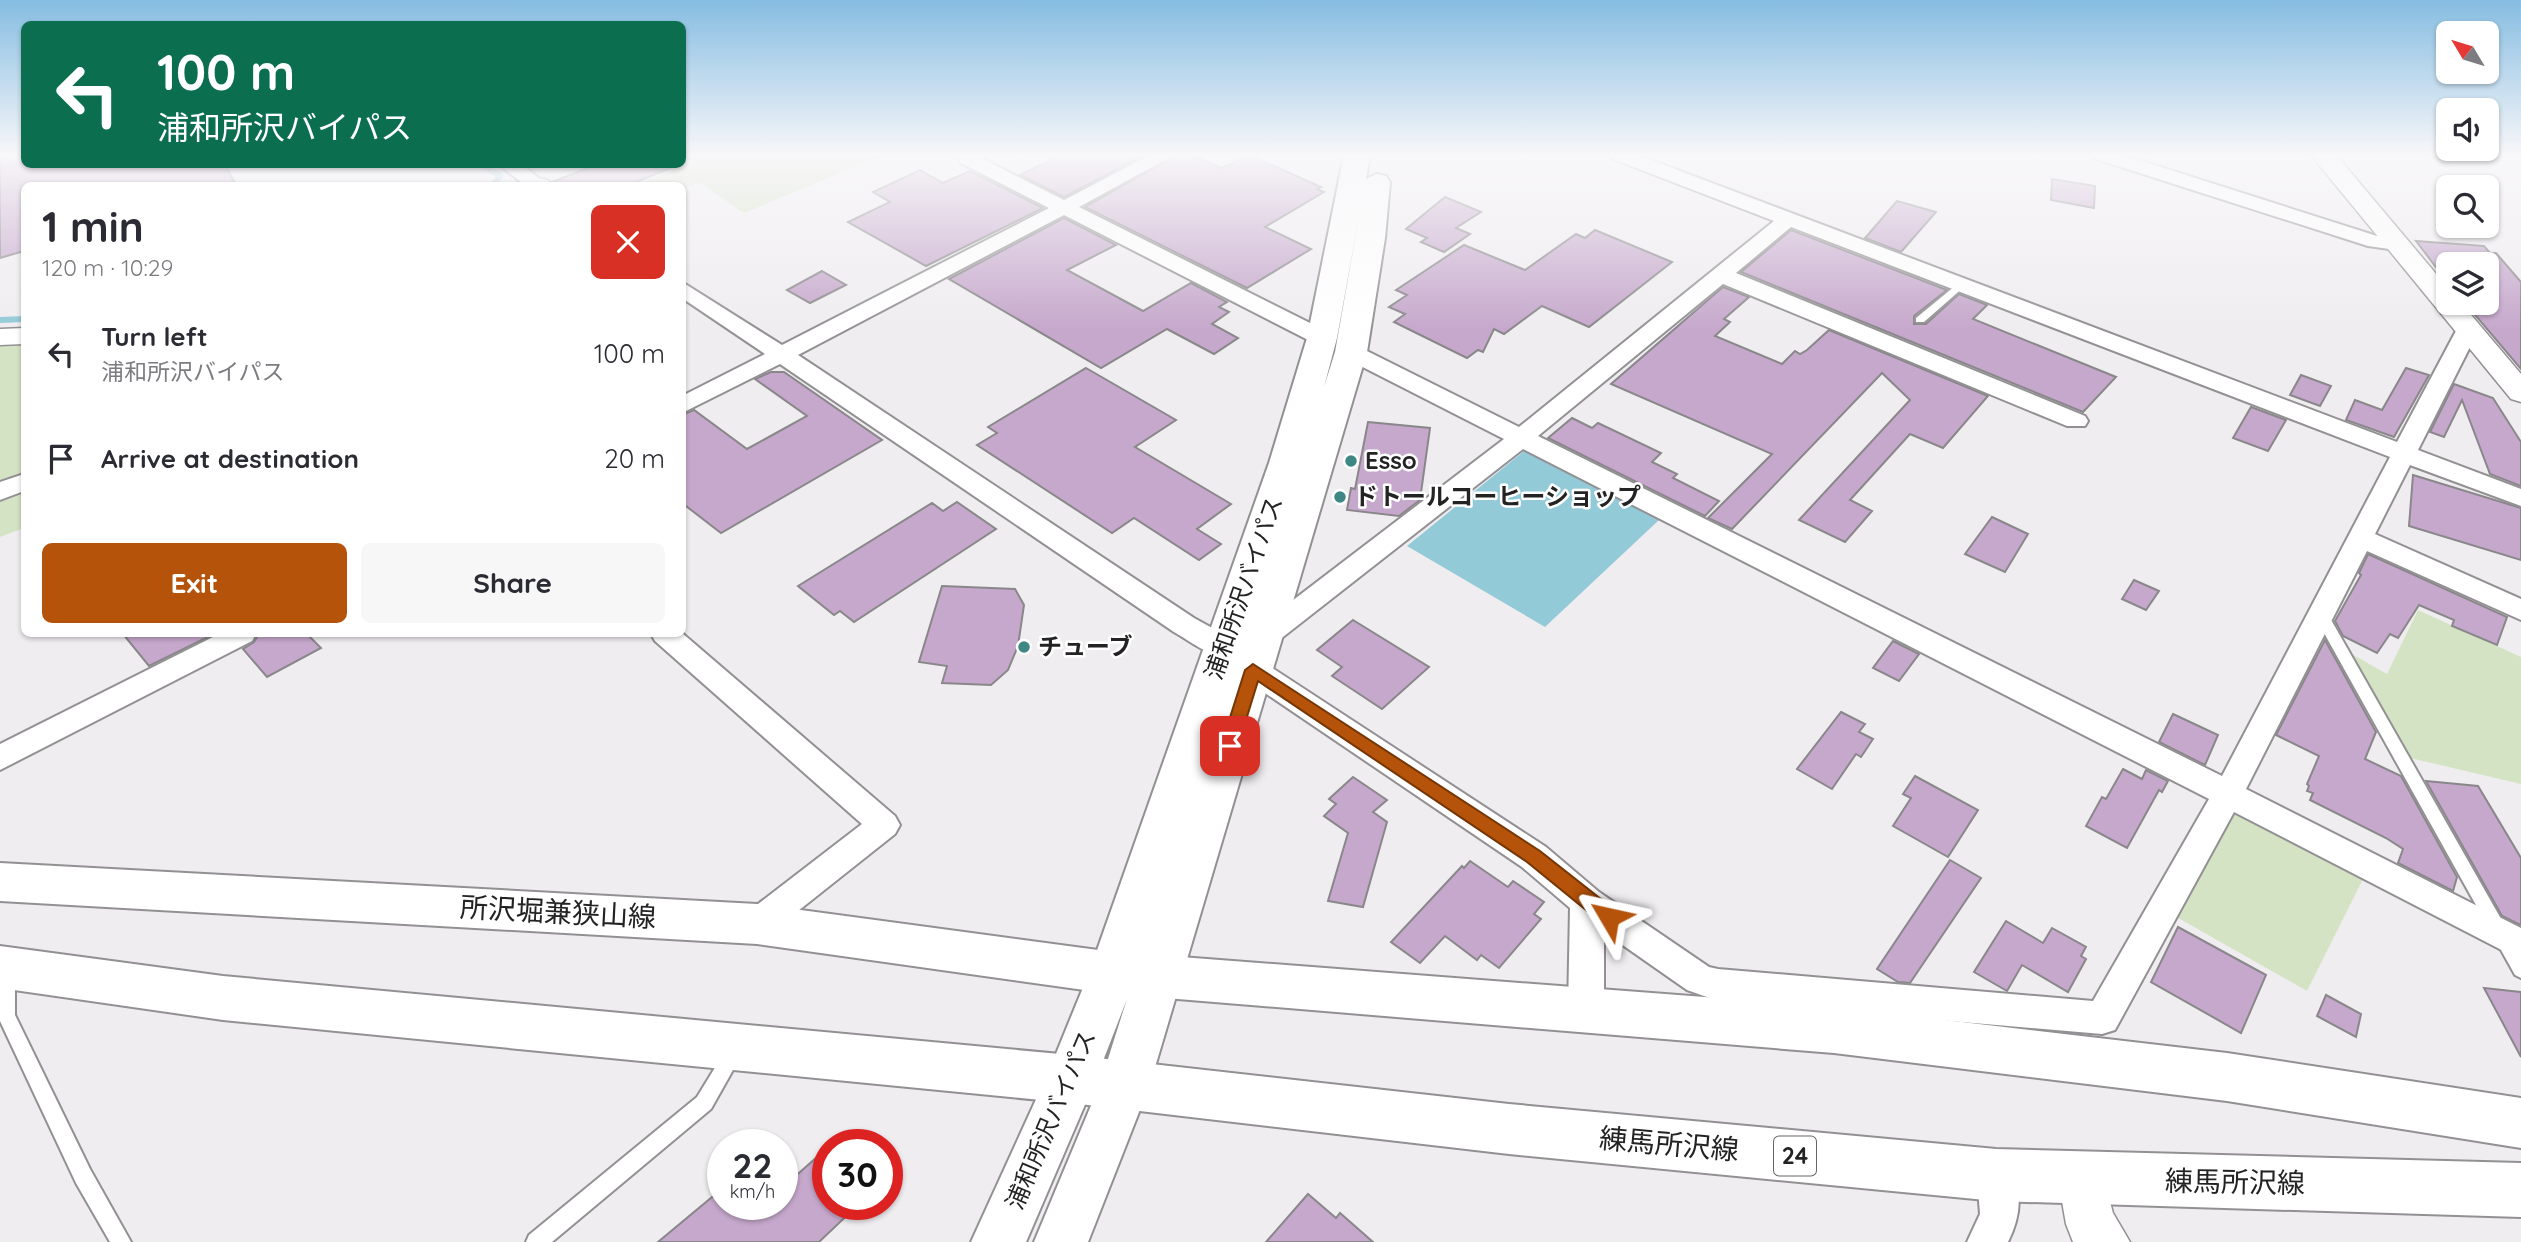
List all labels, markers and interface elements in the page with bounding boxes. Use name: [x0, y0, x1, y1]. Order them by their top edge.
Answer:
north arrow: [2436, 21, 2499, 84]
map controls: [2436, 21, 2499, 315]
text: 100 m: [157, 41, 295, 102]
icon: left: [42, 49, 133, 140]
button: sound: [2436, 98, 2499, 161]
text: 浦和所沢バイパス: [157, 107, 412, 147]
button: search: [2436, 175, 2499, 238]
text: 1 min: [42, 200, 144, 253]
button: close: [591, 205, 665, 279]
button: layers: [2436, 252, 2499, 315]
text: 120 m · 10:29: [42, 253, 173, 282]
text: Turn left: [101, 320, 208, 353]
icon: left: [42, 335, 80, 373]
text: 100 m: [594, 337, 665, 370]
text: 浦和所沢バイパス: [101, 357, 285, 386]
icon: arrive: [42, 440, 80, 478]
text: Arrive at destination: [101, 442, 359, 475]
text: 20 m: [604, 442, 665, 475]
place label: Esso: [1365, 445, 1417, 475]
marker: Esso: [1343, 453, 1359, 469]
place label: ドトールコーヒーショップ: [1354, 481, 1641, 511]
marker: ドトールコーヒーショップ: [1332, 489, 1348, 505]
street label: 浦和所沢バイパス: [1198, 492, 1288, 683]
button: Exit: [42, 543, 347, 623]
button: Share: [361, 543, 665, 623]
place label: チューブ: [1038, 631, 1133, 661]
marker: チューブ: [1016, 639, 1032, 655]
pin: [1200, 716, 1260, 776]
icon: arrive: [1211, 727, 1249, 765]
position arrow: [1572, 880, 1646, 954]
street label: 所沢堀兼狭山線: [459, 889, 657, 934]
street label: 浦和所沢バイパス: [999, 1026, 1101, 1214]
street label: 練馬所沢線: [1598, 1120, 1740, 1167]
speed limit sign: 30: [812, 1129, 903, 1220]
road number: 24: [1774, 1136, 1816, 1176]
text: 22: [733, 1143, 772, 1187]
street label: 練馬所沢線: [2165, 1163, 2305, 1200]
text: km/h: [730, 1180, 775, 1203]

